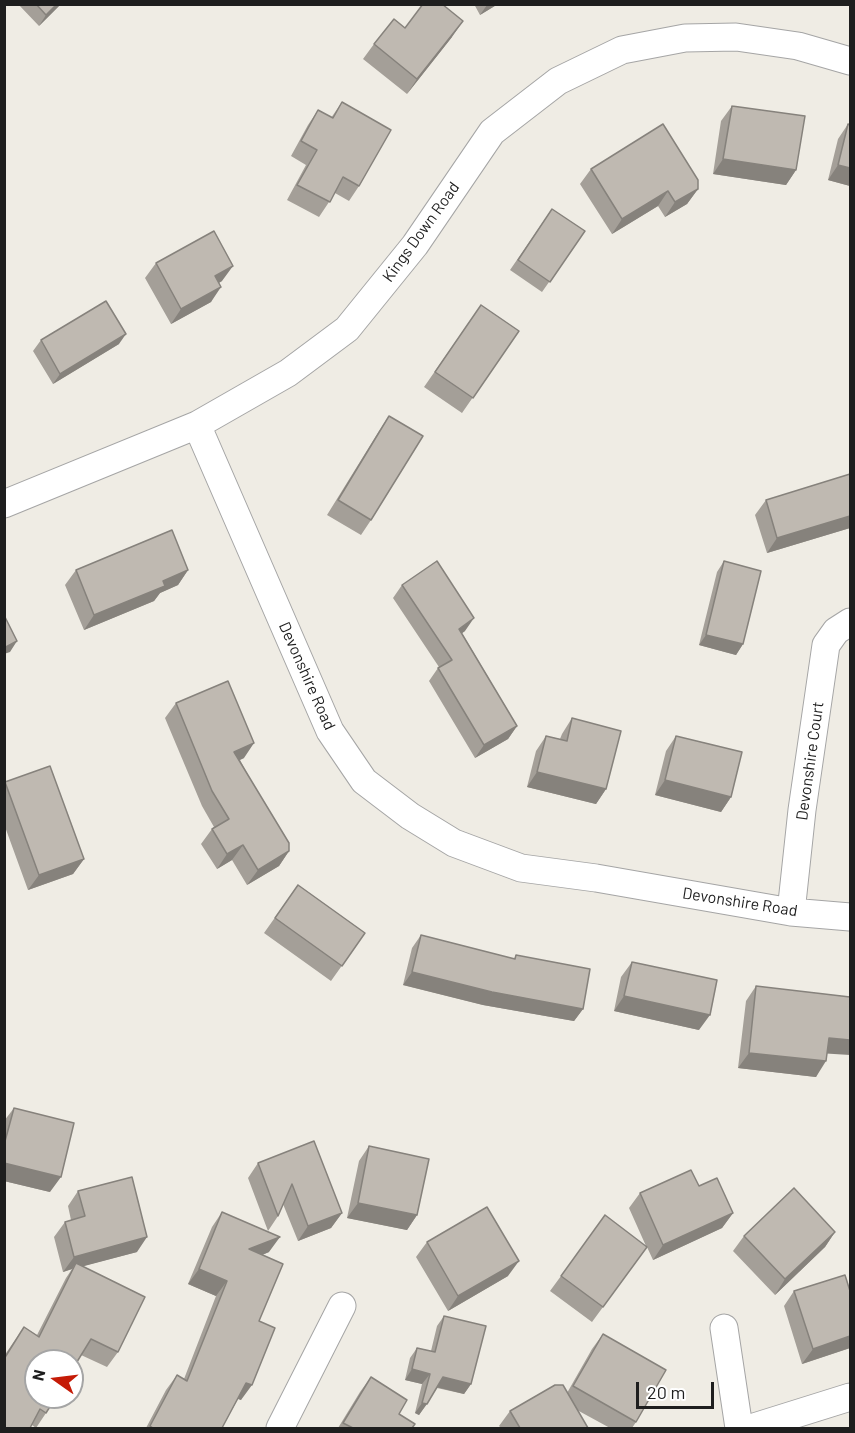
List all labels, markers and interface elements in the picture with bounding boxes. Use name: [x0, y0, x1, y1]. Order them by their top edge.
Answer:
street label: Kings Down Road: [378, 178, 464, 286]
street label: Devonshire Road: [275, 619, 339, 733]
street label: Devonshire Court: [792, 700, 828, 822]
street label: Devonshire Road: [681, 883, 799, 921]
north arrow: [24, 1349, 84, 1409]
text: N: [27, 1368, 48, 1382]
scale bar: [639, 1370, 717, 1408]
text: 20 m: [647, 1381, 685, 1403]

